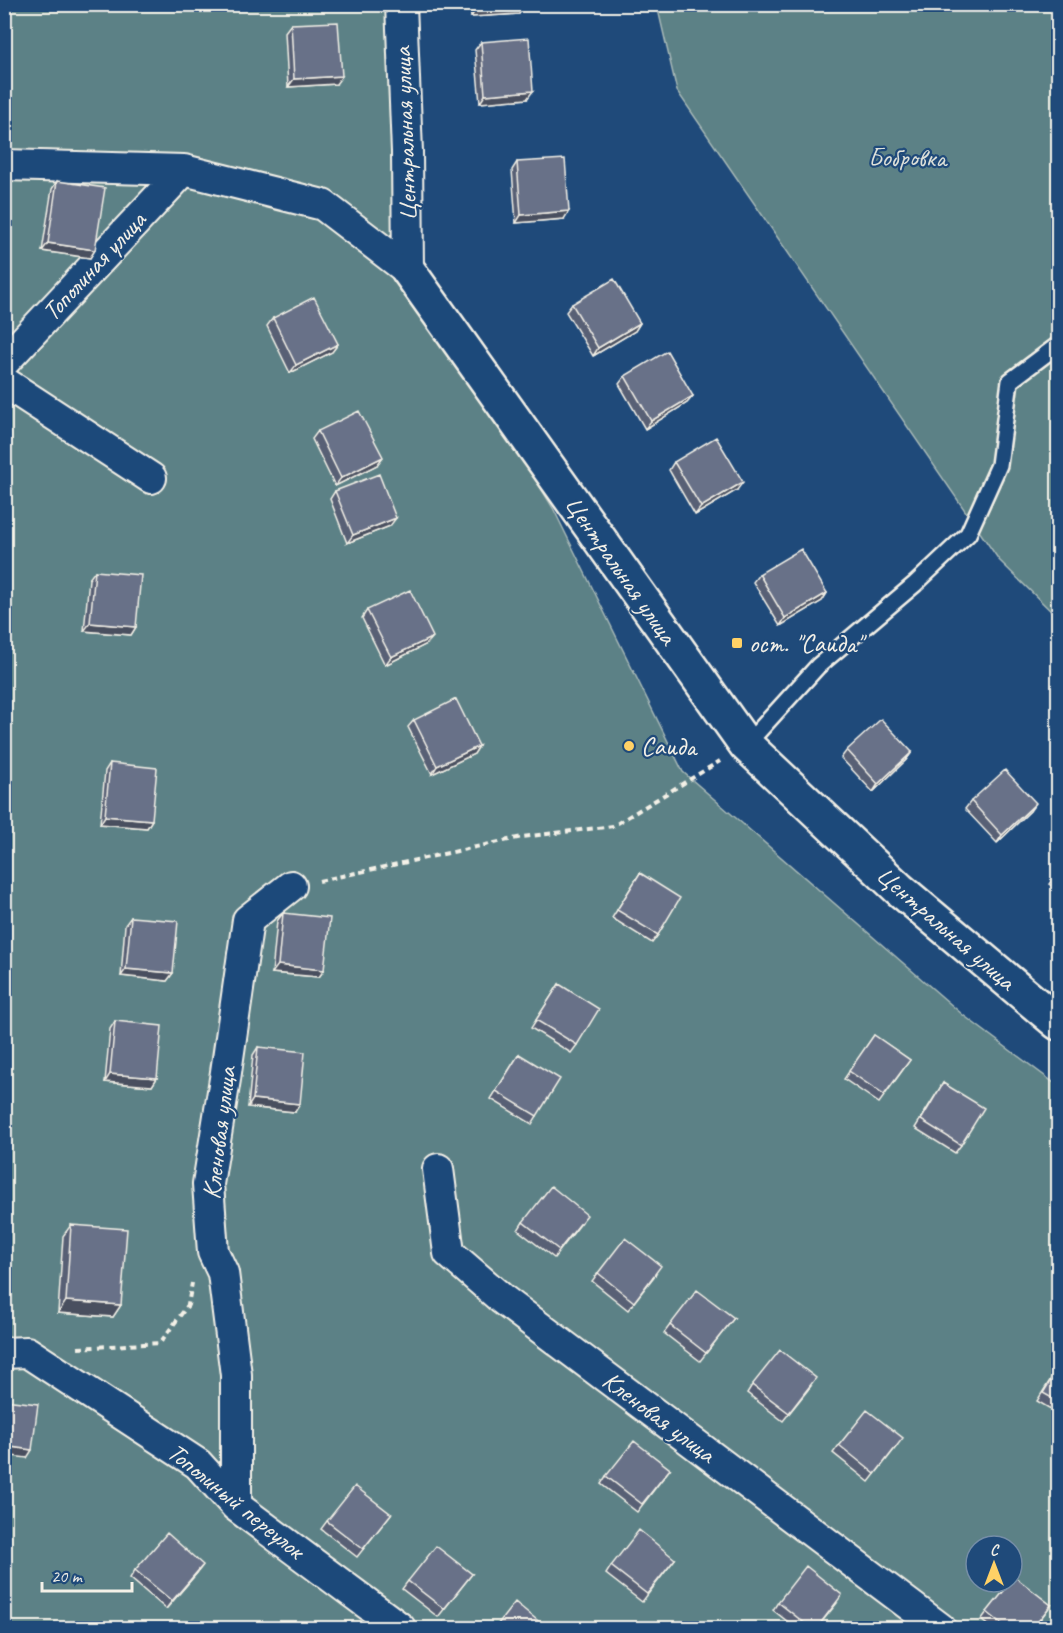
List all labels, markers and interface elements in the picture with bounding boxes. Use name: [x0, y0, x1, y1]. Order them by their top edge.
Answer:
street label: Центральная улица: [385, 45, 425, 222]
park label: Бобровка: [868, 141, 948, 174]
street label: Тополиная улица: [35, 203, 154, 328]
street label: Центральная улица: [558, 489, 685, 652]
place label: ост. "Саида": [749, 627, 867, 660]
marker: ост. "Саида": [730, 636, 744, 650]
place label: Саида: [641, 730, 698, 763]
marker: Саида: [622, 739, 636, 753]
street label: Центральная улица: [869, 858, 1024, 999]
street label: Кленовая улица: [195, 1063, 244, 1201]
street label: Кленовая улица: [596, 1364, 723, 1471]
street label: Тополиный переулок: [161, 1436, 313, 1568]
north arrow: [964, 1534, 1024, 1594]
text: С: [990, 1540, 1000, 1560]
scale bar: [42, 1555, 132, 1593]
text: 20 m: [51, 1565, 84, 1587]

